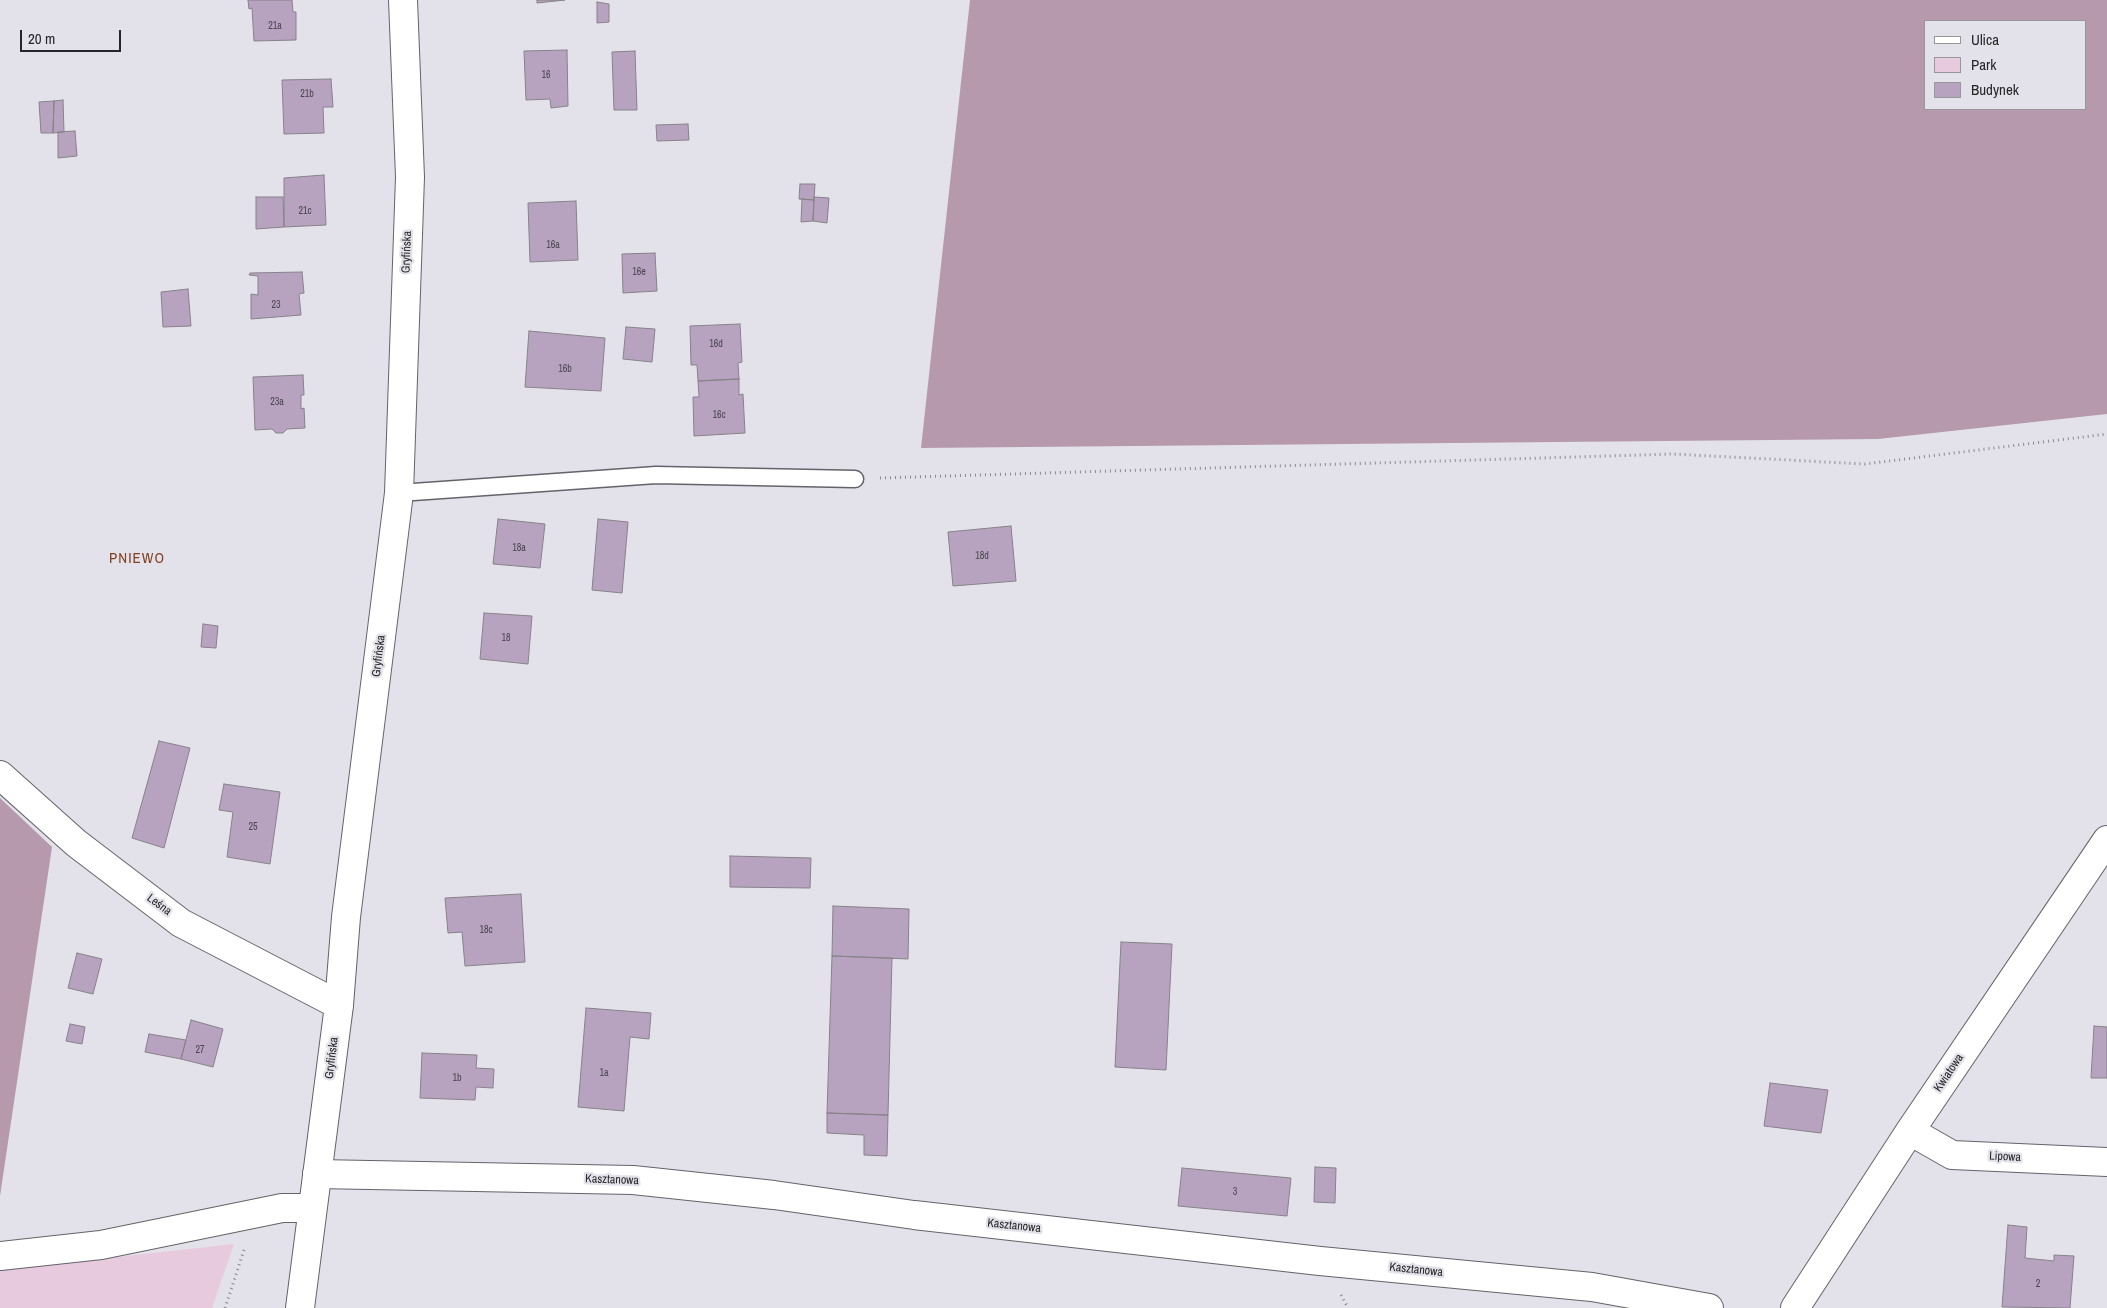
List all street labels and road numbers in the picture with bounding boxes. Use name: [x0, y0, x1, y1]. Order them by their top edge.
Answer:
street label: Gryfińska: [399, 231, 415, 273]
street label: Gryfińska: [369, 634, 389, 678]
street label: Leśna: [144, 891, 174, 919]
street label: Gryfińska: [322, 1036, 342, 1080]
street label: Kwiatowa: [1931, 1051, 1967, 1095]
street label: Lipowa: [1989, 1149, 2021, 1165]
street label: Kasztanowa: [585, 1172, 639, 1188]
street label: Kasztanowa: [987, 1216, 1041, 1236]
street label: Kasztanowa: [1389, 1260, 1443, 1280]

